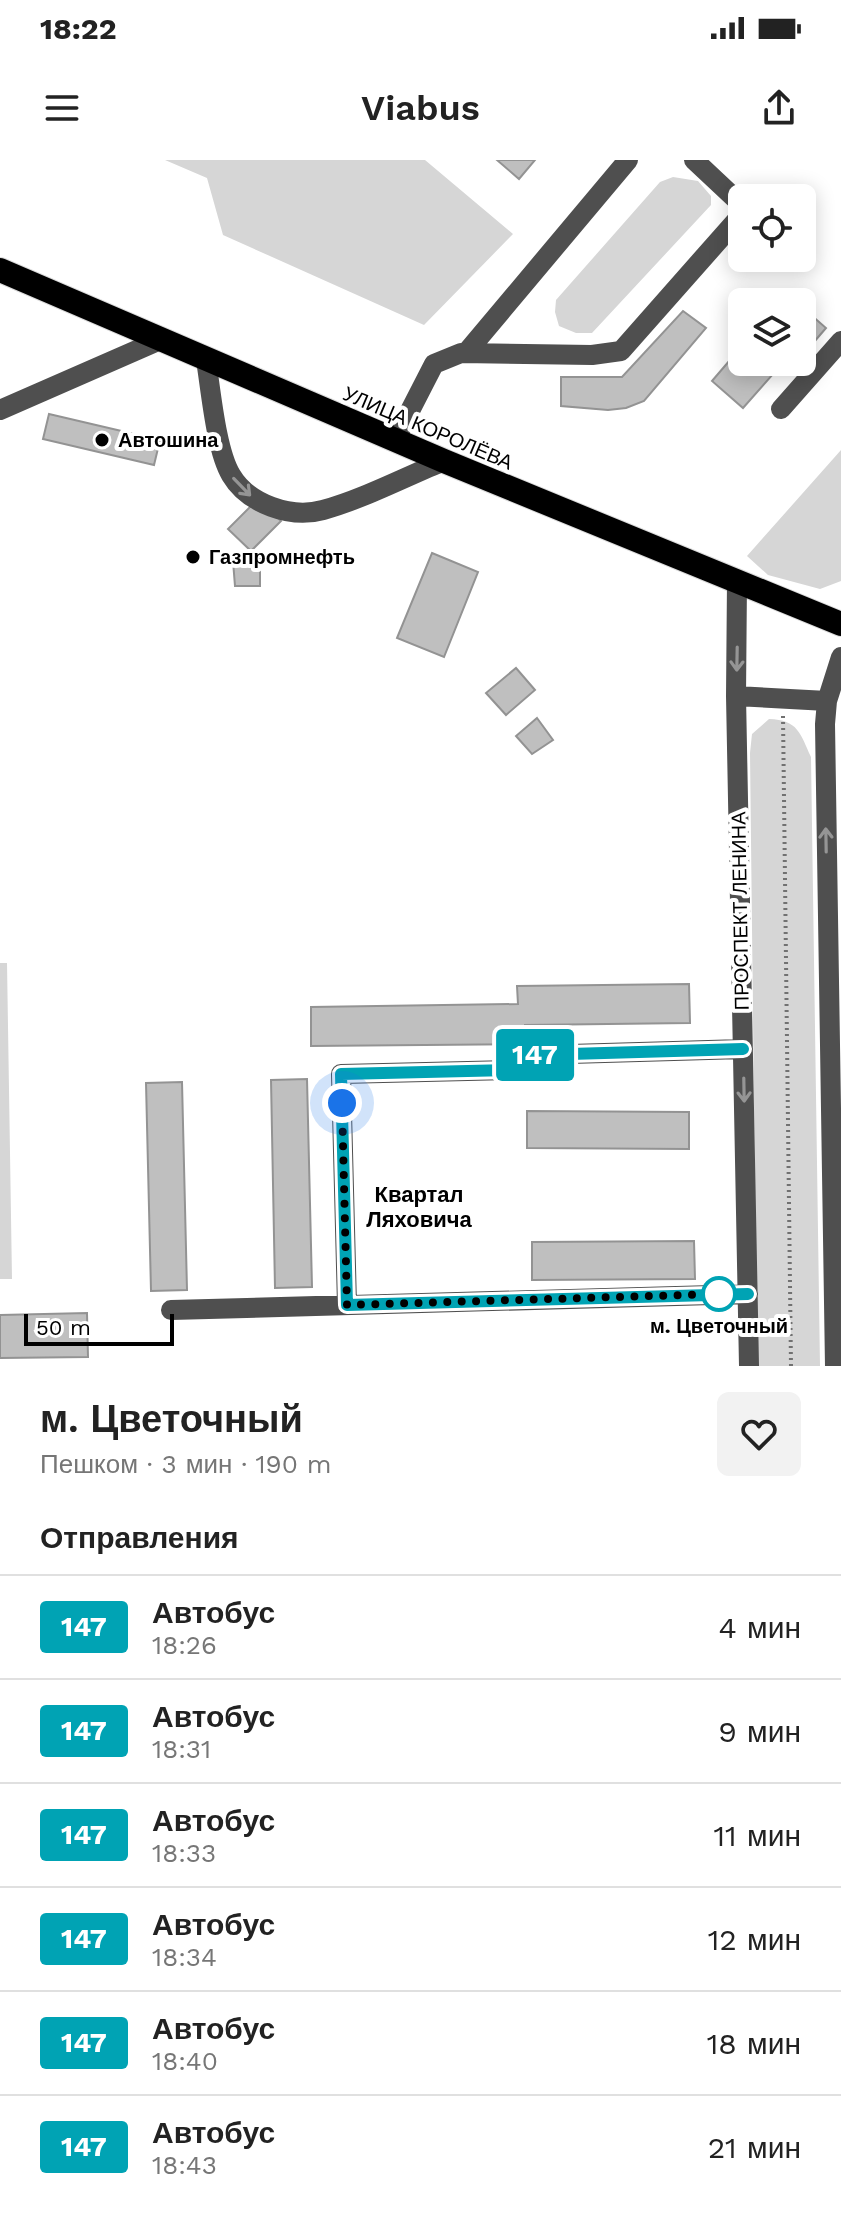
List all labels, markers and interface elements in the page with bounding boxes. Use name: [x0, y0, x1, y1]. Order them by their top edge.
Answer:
text: 18:22: [40, 11, 117, 46]
icon: menu: [40, 86, 84, 130]
icon: share: [757, 86, 801, 130]
text: Viabus: [361, 87, 480, 129]
map controls: [728, 184, 816, 376]
button: locate: [728, 184, 816, 272]
button: layers: [728, 288, 816, 376]
street label: УЛИЦА КОРОЛЁВА: [339, 381, 517, 475]
place label: Автошина: [118, 428, 219, 452]
marker: Автошина: [93, 431, 111, 449]
one-way arrow: [232, 477, 251, 497]
place label: Газпромнефть: [209, 545, 355, 569]
marker: Газпромнефть: [184, 548, 202, 566]
one-way arrow: [729, 645, 744, 672]
street label: ПРОСПЕКТ ЛЕНИНА: [726, 811, 754, 1011]
one-way arrow: [819, 827, 834, 854]
line badge: 147: [489, 1029, 581, 1081]
text: 147: [512, 1038, 558, 1071]
one-way arrow: [736, 1076, 752, 1103]
your location: [322, 1083, 362, 1123]
district label: Квартал Ляховича: [366, 1182, 472, 1232]
marker: м. Цветочный: [702, 1277, 736, 1311]
scale bar: [24, 1310, 174, 1346]
place label: м. Цветочный: [650, 1314, 788, 1338]
text: 50 m: [36, 1315, 91, 1340]
button: heart: [717, 1392, 801, 1476]
text: м. Цветочный: [40, 1397, 303, 1441]
text: Пешком · 3 мин · 190 m: [40, 1449, 331, 1479]
text: Отправления: [40, 1520, 239, 1555]
text: Автобус: [152, 1595, 275, 1630]
text: 147: [61, 1610, 107, 1643]
text: 4 мин: [718, 1610, 801, 1645]
text: 18:26: [152, 1630, 217, 1660]
text: Автобус: [152, 1699, 275, 1734]
text: 147: [61, 1714, 107, 1747]
text: 9 мин: [718, 1714, 801, 1749]
text: 18:31: [152, 1734, 211, 1764]
text: Автобус: [152, 1803, 275, 1838]
text: 147: [61, 1818, 107, 1851]
text: 11 мин: [713, 1818, 801, 1853]
text: 18:33: [152, 1838, 216, 1868]
text: Автобус: [152, 1907, 275, 1942]
text: 147: [61, 1922, 107, 1955]
text: 12 мин: [708, 1922, 801, 1957]
text: 18:34: [152, 1942, 217, 1972]
text: Автобус: [152, 2011, 275, 2046]
text: 147: [61, 2026, 107, 2059]
text: 18 мин: [707, 2026, 801, 2061]
text: 18:40: [152, 2046, 218, 2076]
text: Автобус: [152, 2115, 275, 2150]
text: 147: [61, 2130, 107, 2163]
text: 21 мин: [708, 2130, 801, 2165]
text: 18:43: [152, 2150, 217, 2180]

